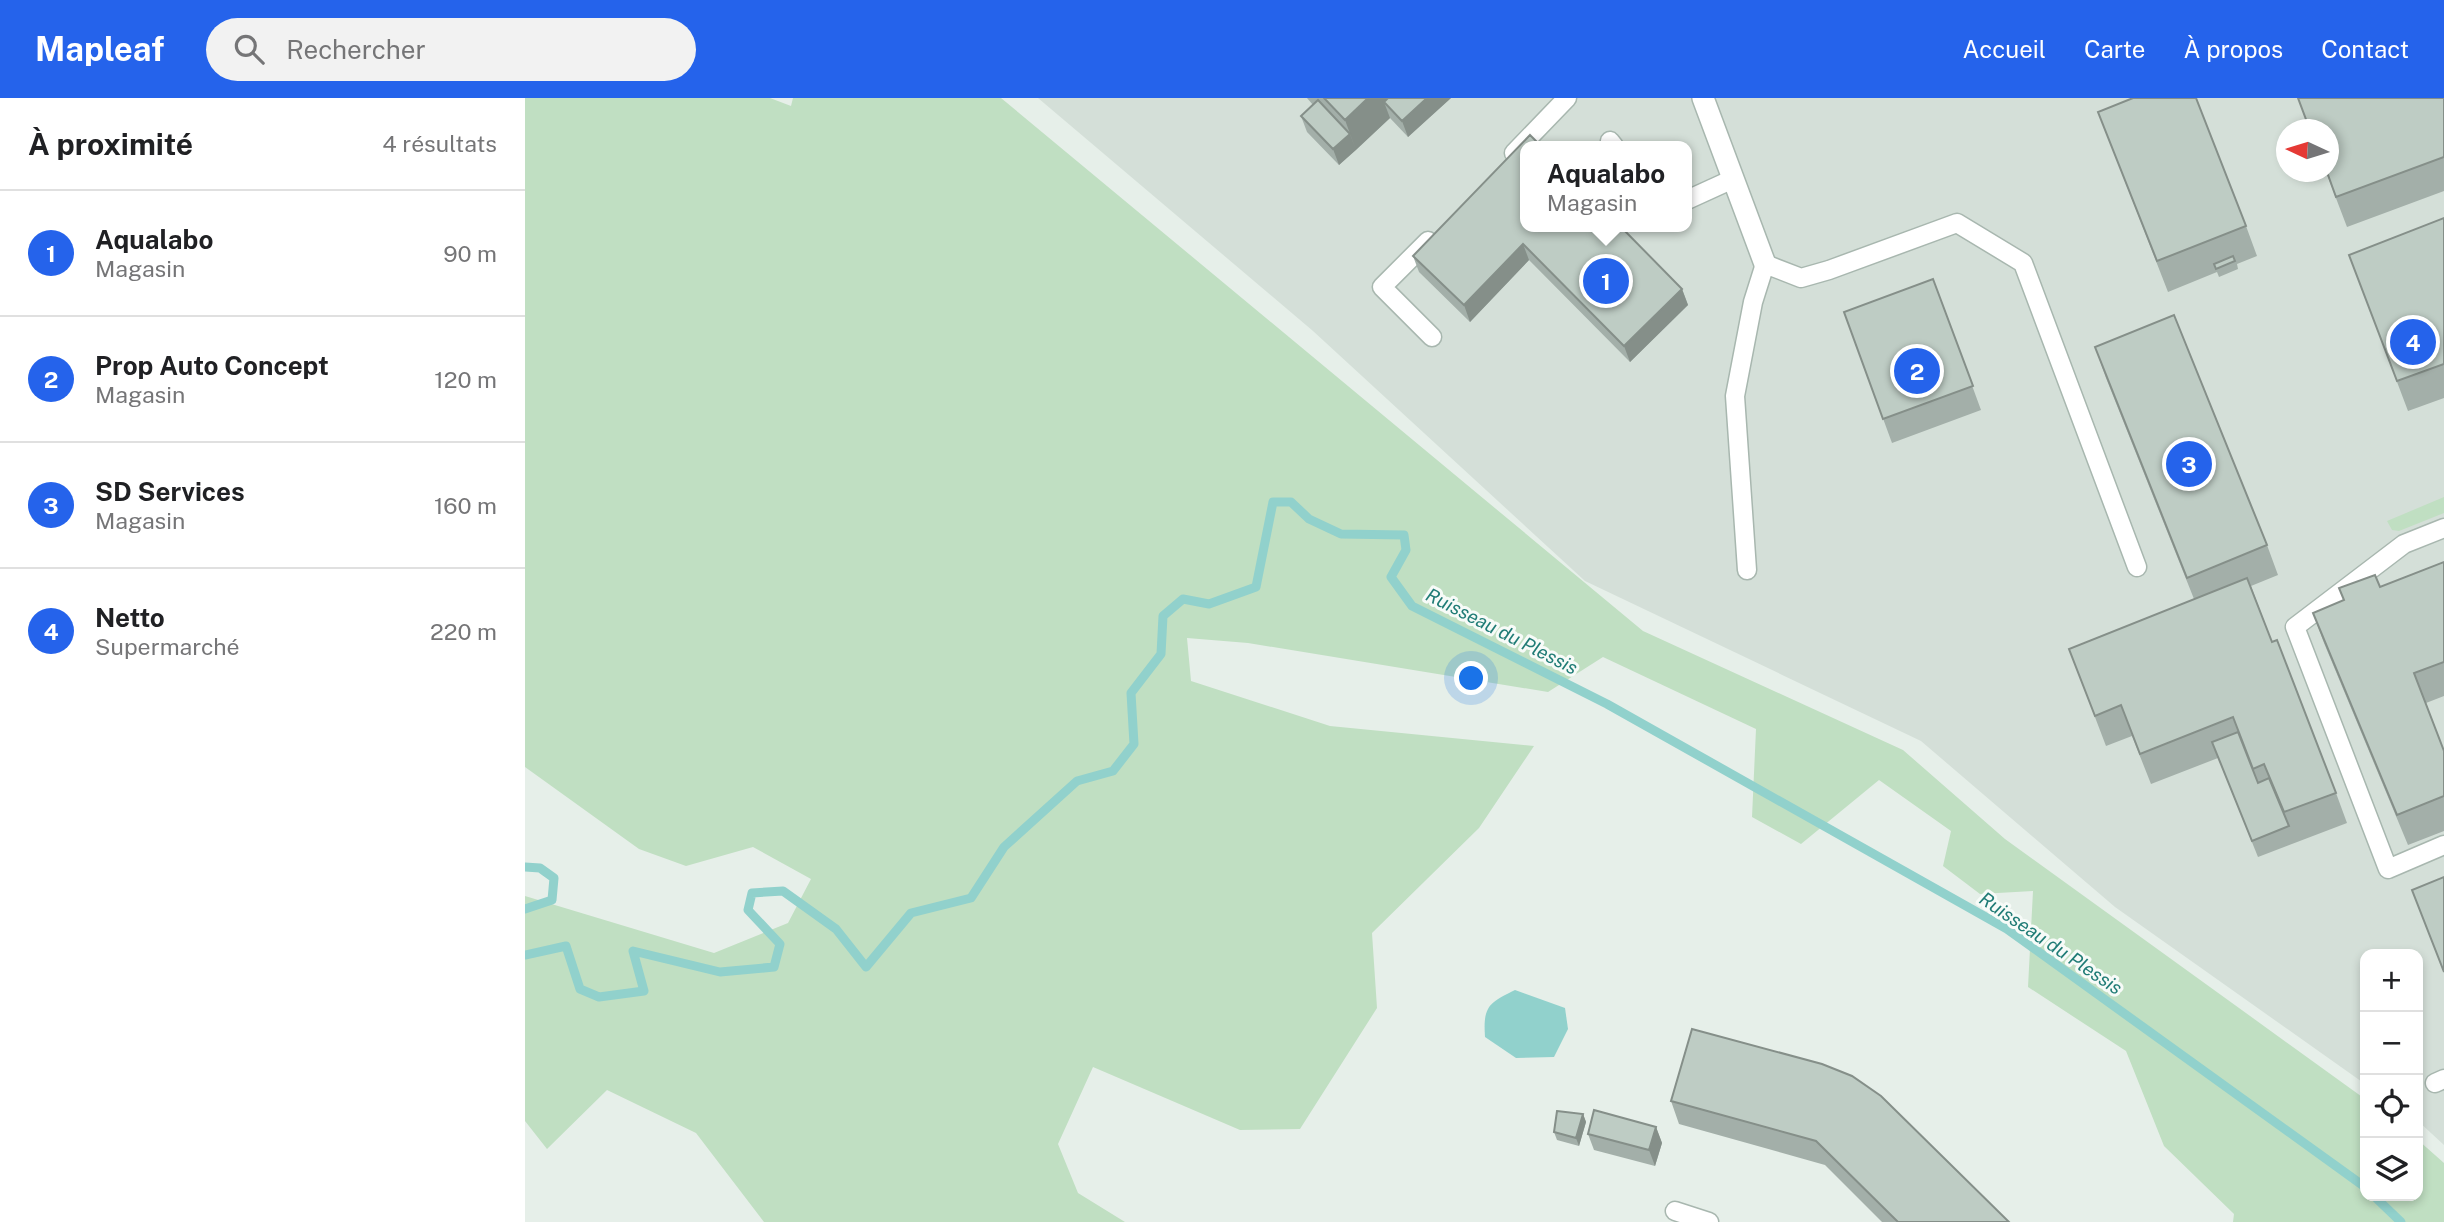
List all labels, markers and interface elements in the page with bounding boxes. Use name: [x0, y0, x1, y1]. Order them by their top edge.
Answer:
search box: [206, 18, 696, 81]
text: Mapleaf: [35, 30, 164, 68]
icon: search: [230, 30, 268, 68]
text: Rechercher: [286, 34, 426, 65]
text: Accueil: [1963, 35, 2046, 63]
text: Carte: [2084, 35, 2145, 63]
text: À propos: [2183, 35, 2283, 63]
text: Contact: [2321, 35, 2409, 63]
north arrow: [2276, 119, 2339, 182]
text: À proximité: [28, 126, 193, 162]
text: 4 résultats: [382, 130, 497, 157]
popup: [1520, 141, 1692, 232]
text: Aqualabo: [1547, 158, 1665, 189]
text: Magasin: [1547, 189, 1637, 216]
text: Aqualabo: [95, 224, 213, 255]
text: 1: [46, 240, 56, 267]
text: 90 m: [443, 240, 497, 267]
text: Magasin: [95, 255, 185, 282]
pin: 1: [1583, 255, 1629, 307]
pin: 4: [2390, 316, 2436, 368]
pin: 2: [1894, 345, 1940, 397]
text: Prop Auto Concept: [95, 350, 329, 381]
text: 2: [44, 366, 58, 393]
text: 120 m: [434, 366, 497, 393]
text: Magasin: [95, 381, 185, 408]
pin: 3: [2166, 438, 2212, 490]
text: SD Services: [95, 476, 245, 507]
text: 3: [43, 492, 59, 519]
text: 160 m: [434, 492, 497, 519]
text: Magasin: [95, 507, 185, 534]
water label: Ruisseau du Plessis: [1422, 583, 1582, 679]
text: Netto: [95, 602, 165, 633]
text: 4: [43, 618, 59, 645]
text: 220 m: [430, 618, 497, 645]
text: Supermarché: [95, 633, 240, 660]
your location: [1454, 661, 1488, 695]
water label: Ruisseau du Plessis: [1976, 887, 2126, 999]
map controls: [2360, 949, 2423, 1201]
button: +: [2360, 949, 2423, 1012]
button: −: [2360, 1012, 2423, 1075]
button: locate: [2360, 1075, 2423, 1138]
button: layers: [2360, 1138, 2423, 1201]

